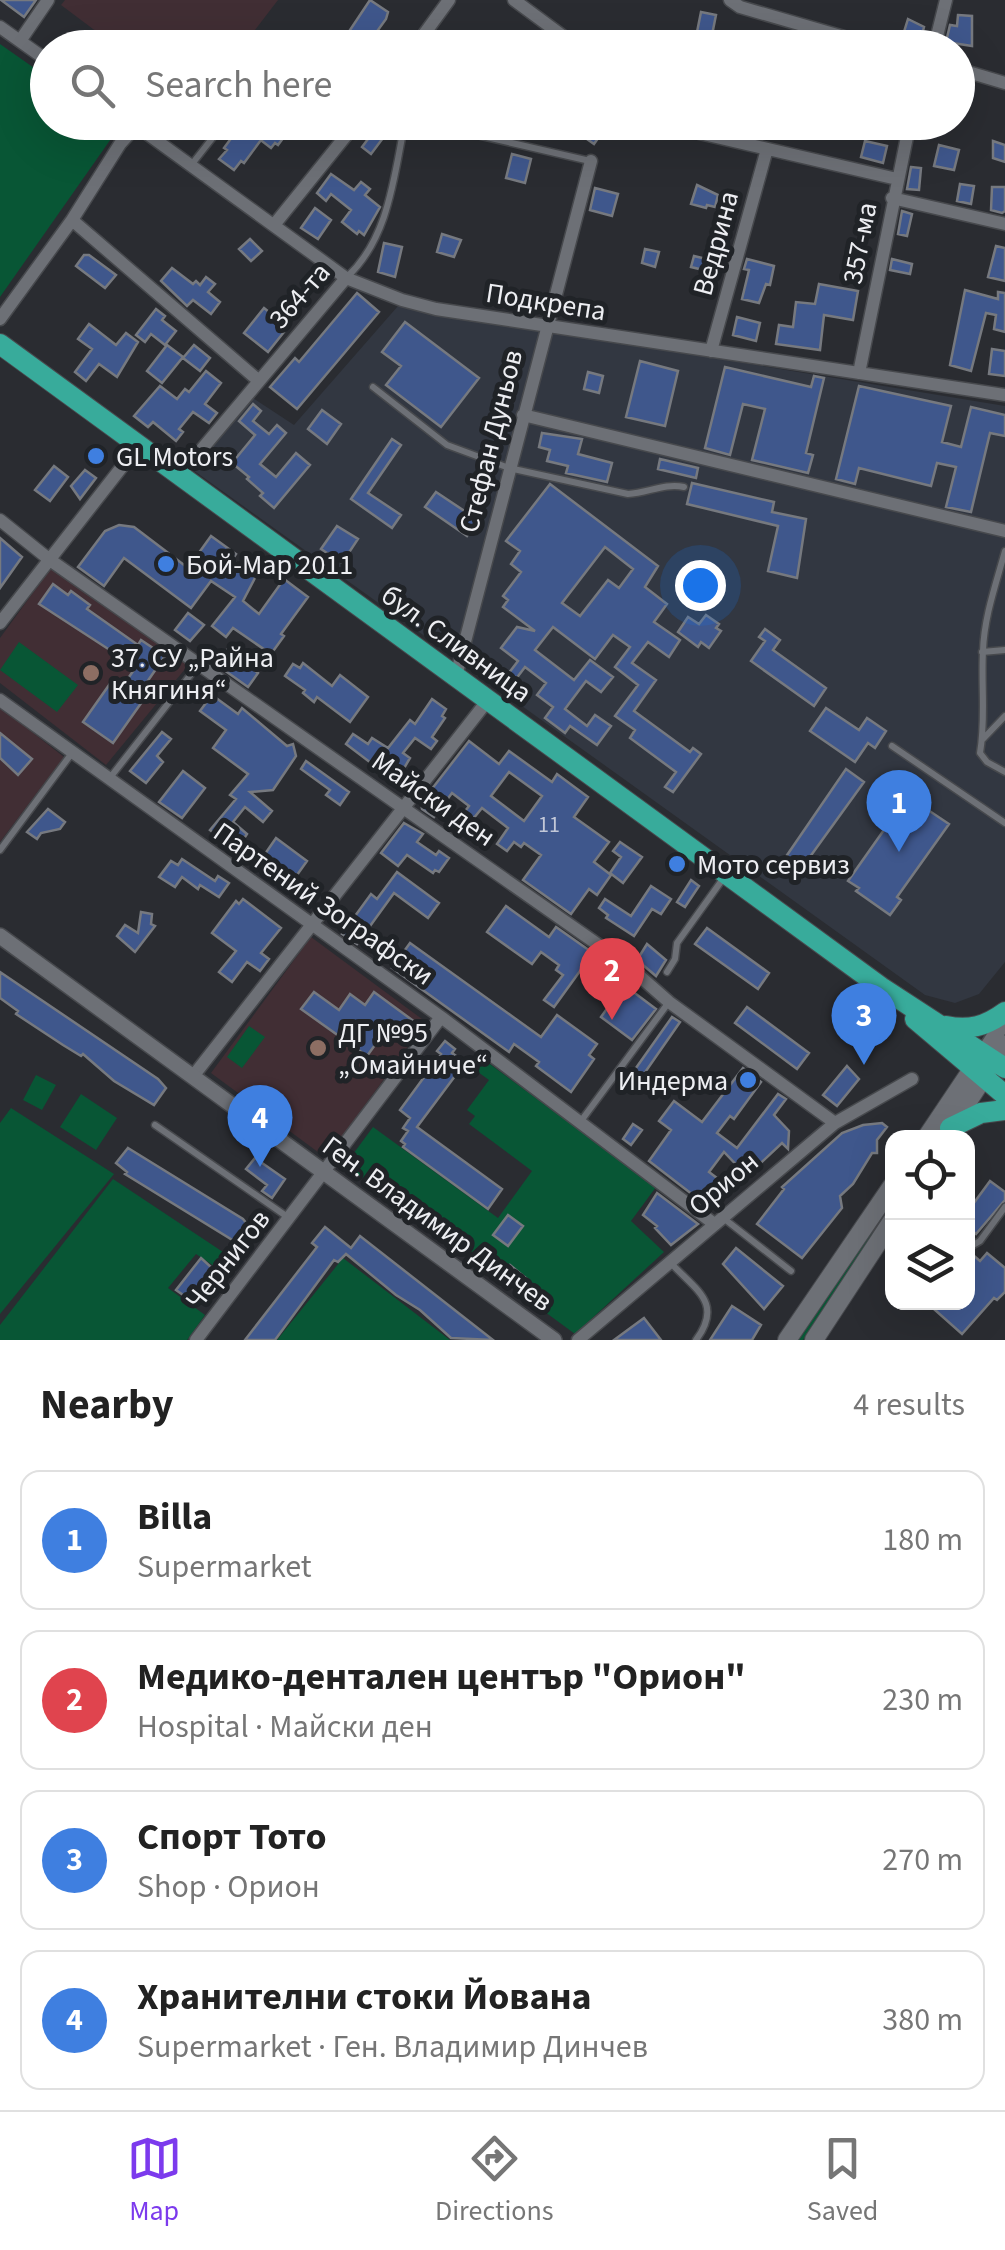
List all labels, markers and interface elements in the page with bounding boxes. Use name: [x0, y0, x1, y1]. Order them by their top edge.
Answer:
search box: [30, 30, 975, 140]
icon: search: [65, 58, 120, 113]
text: Search here: [145, 58, 332, 112]
street label: Ведрина: [683, 187, 749, 300]
street label: 357-ма: [832, 199, 887, 287]
street label: 364-та: [260, 254, 340, 338]
street label: Подкрепа: [483, 273, 609, 331]
street label: Стефан Дуньов: [449, 346, 533, 537]
place label: GL Motors: [116, 437, 233, 477]
marker: GL Motors: [85, 445, 107, 467]
place label: Бой-Мар 2011: [186, 545, 353, 585]
marker: Бой-Мар 2011: [155, 553, 177, 575]
your location: [675, 560, 726, 611]
street label: бул. Сливница: [373, 575, 540, 712]
place label: 37. СУ „Райна Княгиня“: [111, 638, 274, 710]
marker: 37. СУ „Райна Княгиня“: [80, 662, 102, 684]
street label: Майски ден: [363, 741, 503, 856]
pin: 1: [866, 770, 932, 852]
house number: 11: [538, 809, 560, 841]
street label: Партений Зографски: [205, 813, 442, 995]
place label: Мото сервиз: [697, 845, 850, 885]
marker: Мото сервиз: [666, 853, 688, 875]
pin: 2: [580, 938, 644, 1020]
pin: 3: [832, 982, 896, 1065]
place label: ДГ №95 „Омайниче“: [338, 1013, 488, 1085]
marker: ДГ №95 „Омайниче“: [307, 1037, 329, 1059]
place label: Индерма: [618, 1061, 728, 1101]
marker: Индерма: [737, 1069, 759, 1091]
pin: 4: [228, 1084, 292, 1167]
street label: Ген. Владимир Динчев: [314, 1126, 561, 1321]
map controls: [885, 1130, 975, 1310]
button: locate: [885, 1130, 975, 1220]
street label: Орион: [680, 1142, 767, 1225]
street label: Чернигов: [176, 1201, 280, 1318]
button: layers: [885, 1220, 975, 1310]
text: Nearby: [40, 1375, 174, 1435]
text: 4 results: [853, 1382, 965, 1428]
text: Billa: [137, 1490, 212, 1544]
text: 1: [66, 1517, 83, 1563]
text: 180 m: [882, 1517, 963, 1563]
text: Supermarket: [137, 1544, 312, 1590]
text: Медико-дентален център "Орион": [137, 1650, 746, 1704]
text: 2: [66, 1677, 83, 1723]
text: 230 m: [882, 1677, 963, 1723]
text: Hospital · Майски ден: [137, 1704, 433, 1750]
text: Спорт Тото: [137, 1810, 327, 1864]
text: 3: [66, 1837, 83, 1883]
text: 270 m: [882, 1837, 963, 1883]
text: Shop · Орион: [137, 1864, 320, 1910]
text: Хранителни стоки Йована: [137, 1970, 592, 2024]
text: 4: [66, 1997, 83, 2043]
text: 380 m: [882, 1997, 963, 2043]
text: Supermarket · Ген. Владимир Динчев: [137, 2024, 648, 2070]
tab: Map: [127, 2131, 182, 2231]
tab: Directions: [435, 2131, 554, 2231]
tab: Saved: [807, 2131, 878, 2231]

